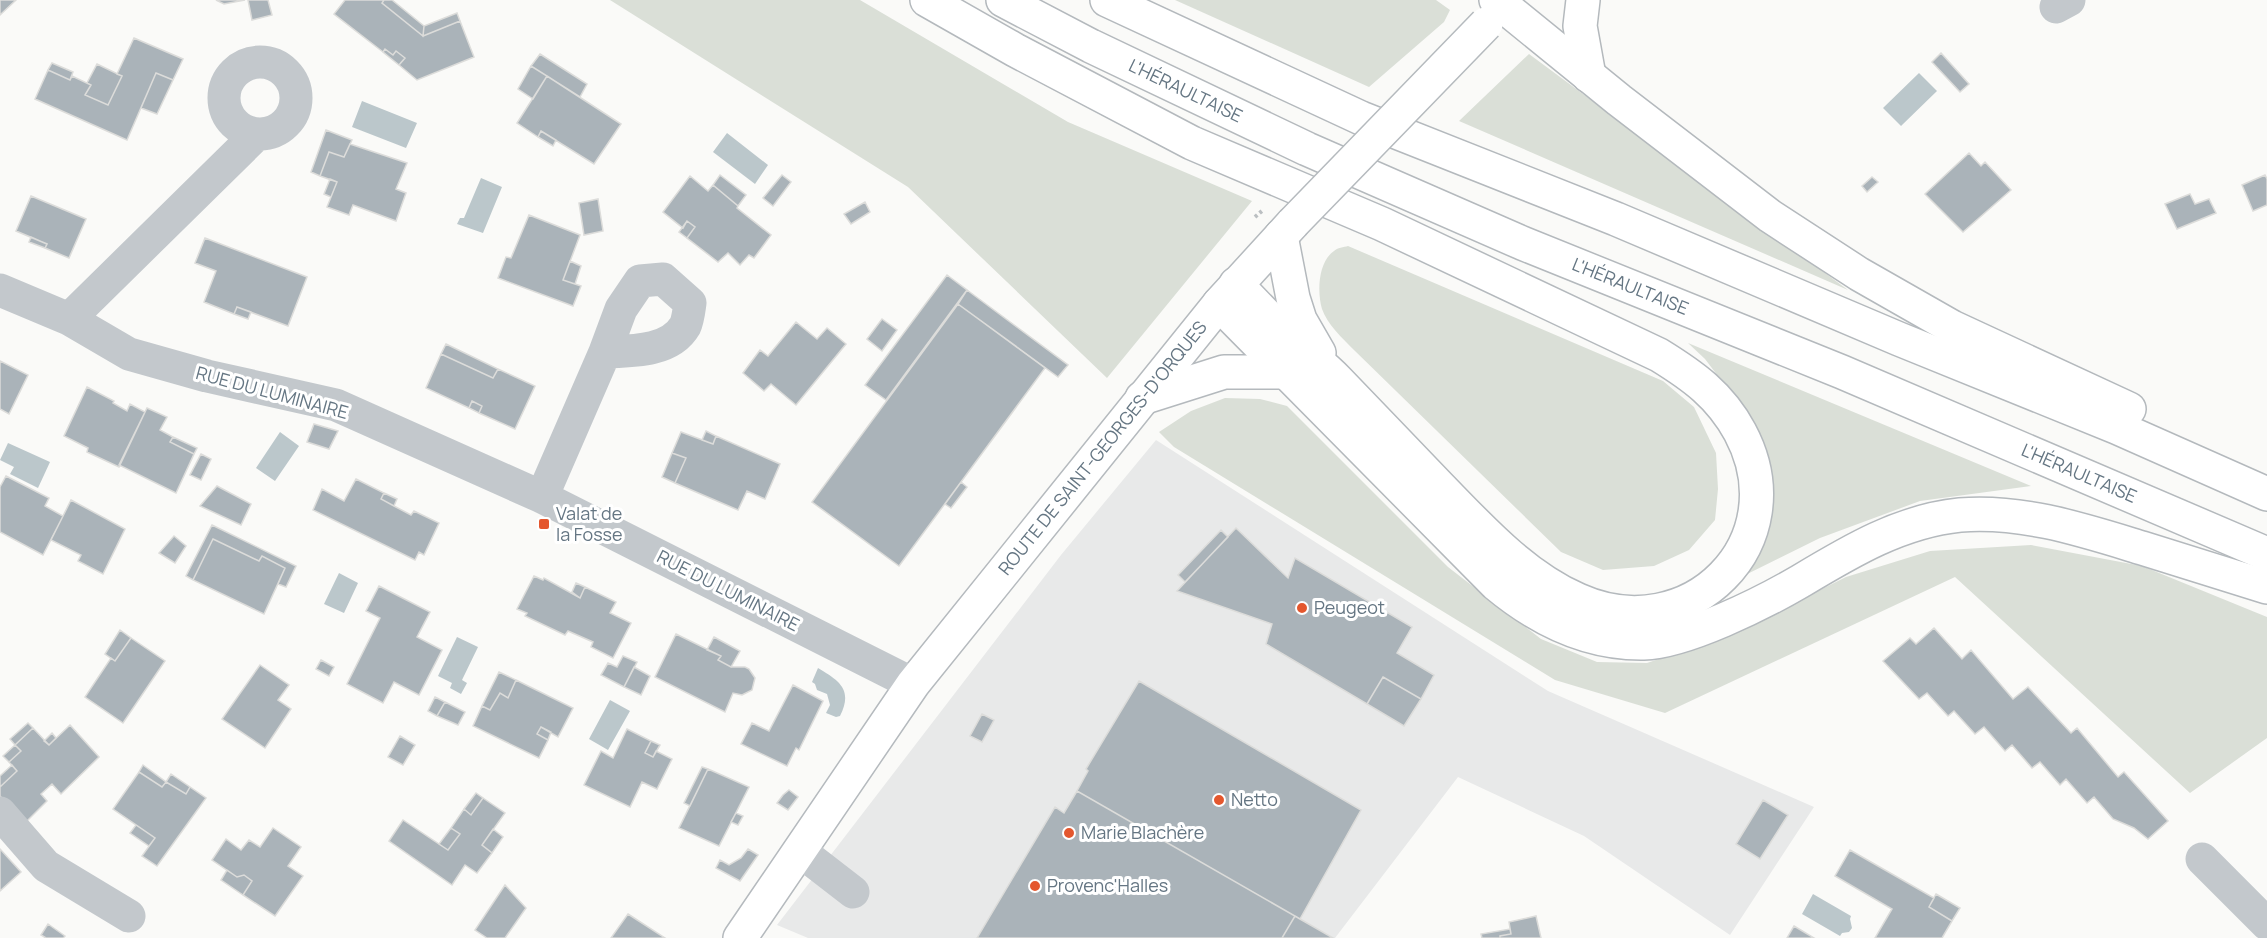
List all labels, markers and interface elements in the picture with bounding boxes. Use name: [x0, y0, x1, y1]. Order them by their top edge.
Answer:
street label: L'HÉRAULTAISE: [1125, 53, 1247, 128]
street label: L'HÉRAULTAISE: [1569, 252, 1692, 320]
street label: ROUTE DE SAINT-GEORGES-D'ORQUES: [992, 316, 1212, 580]
street label: RUE DU LUMINAIRE: [193, 360, 351, 424]
street label: L'HÉRAULTAISE: [2018, 437, 2141, 508]
place label: Valat de la Fosse: [556, 501, 623, 546]
marker: Valat de la Fosse: [537, 517, 551, 531]
street label: RUE DU LUMINAIRE: [653, 544, 804, 636]
place label: Peugeot: [1314, 595, 1385, 619]
marker: Peugeot: [1295, 601, 1309, 615]
place label: Netto: [1231, 787, 1278, 811]
marker: Netto: [1212, 793, 1226, 807]
place label: Marie Blachère: [1081, 820, 1204, 844]
marker: Marie Blachère: [1062, 826, 1076, 840]
place label: Provenc'Halles: [1047, 873, 1168, 897]
marker: Provenc'Halles: [1028, 879, 1042, 893]

